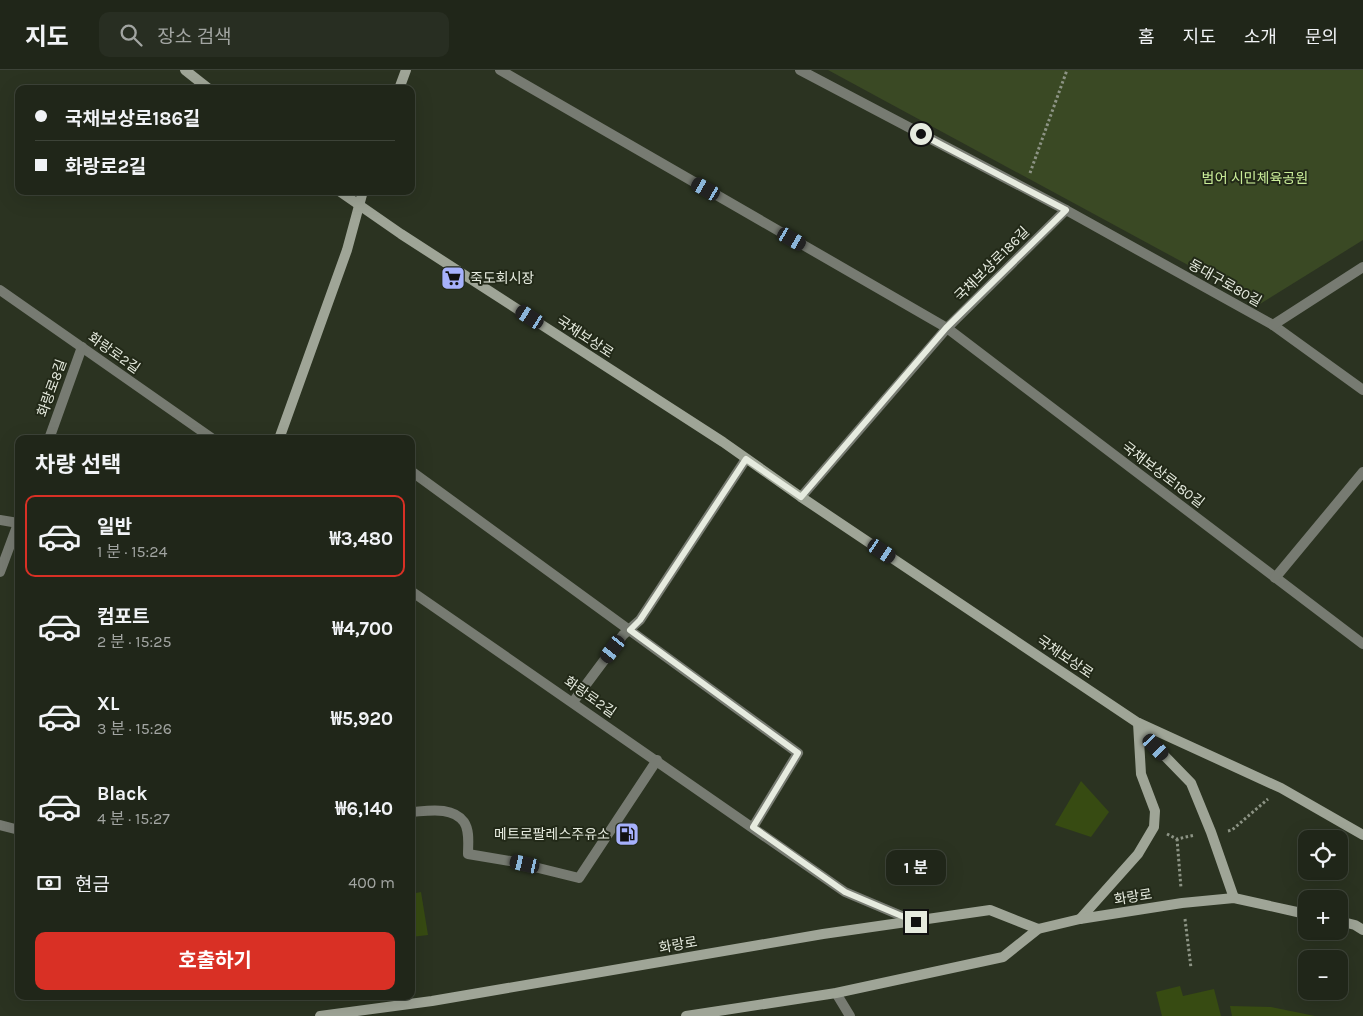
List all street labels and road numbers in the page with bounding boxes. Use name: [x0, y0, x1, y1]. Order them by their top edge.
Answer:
street label: 국채보상로186길: [951, 223, 1033, 305]
street label: 동대구로80길: [1185, 256, 1265, 310]
street label: 국채보상로: [553, 312, 617, 362]
street label: 화랑로2길: [85, 329, 143, 377]
street label: 화랑로8길: [34, 357, 70, 419]
street label: 국채보상로180길: [1118, 438, 1208, 512]
street label: 국채보상로: [1034, 632, 1097, 682]
street label: 화랑로2길: [561, 673, 619, 721]
street label: 화랑로: [1113, 886, 1154, 908]
street label: 화랑로: [657, 933, 699, 957]

